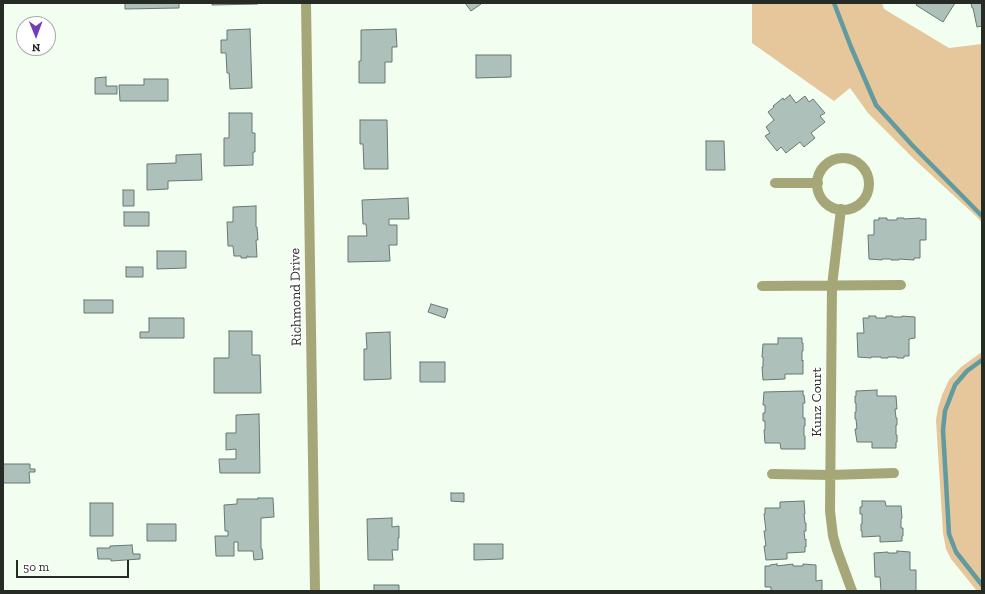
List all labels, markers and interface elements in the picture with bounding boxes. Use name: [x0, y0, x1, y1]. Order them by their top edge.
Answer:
north arrow: [16, 16, 56, 56]
text: N: [32, 41, 41, 54]
street label: Richmond Drive: [287, 248, 305, 346]
street label: Kunz Court: [809, 367, 825, 437]
scale bar: [18, 552, 131, 578]
text: 50 m: [23, 560, 49, 574]

